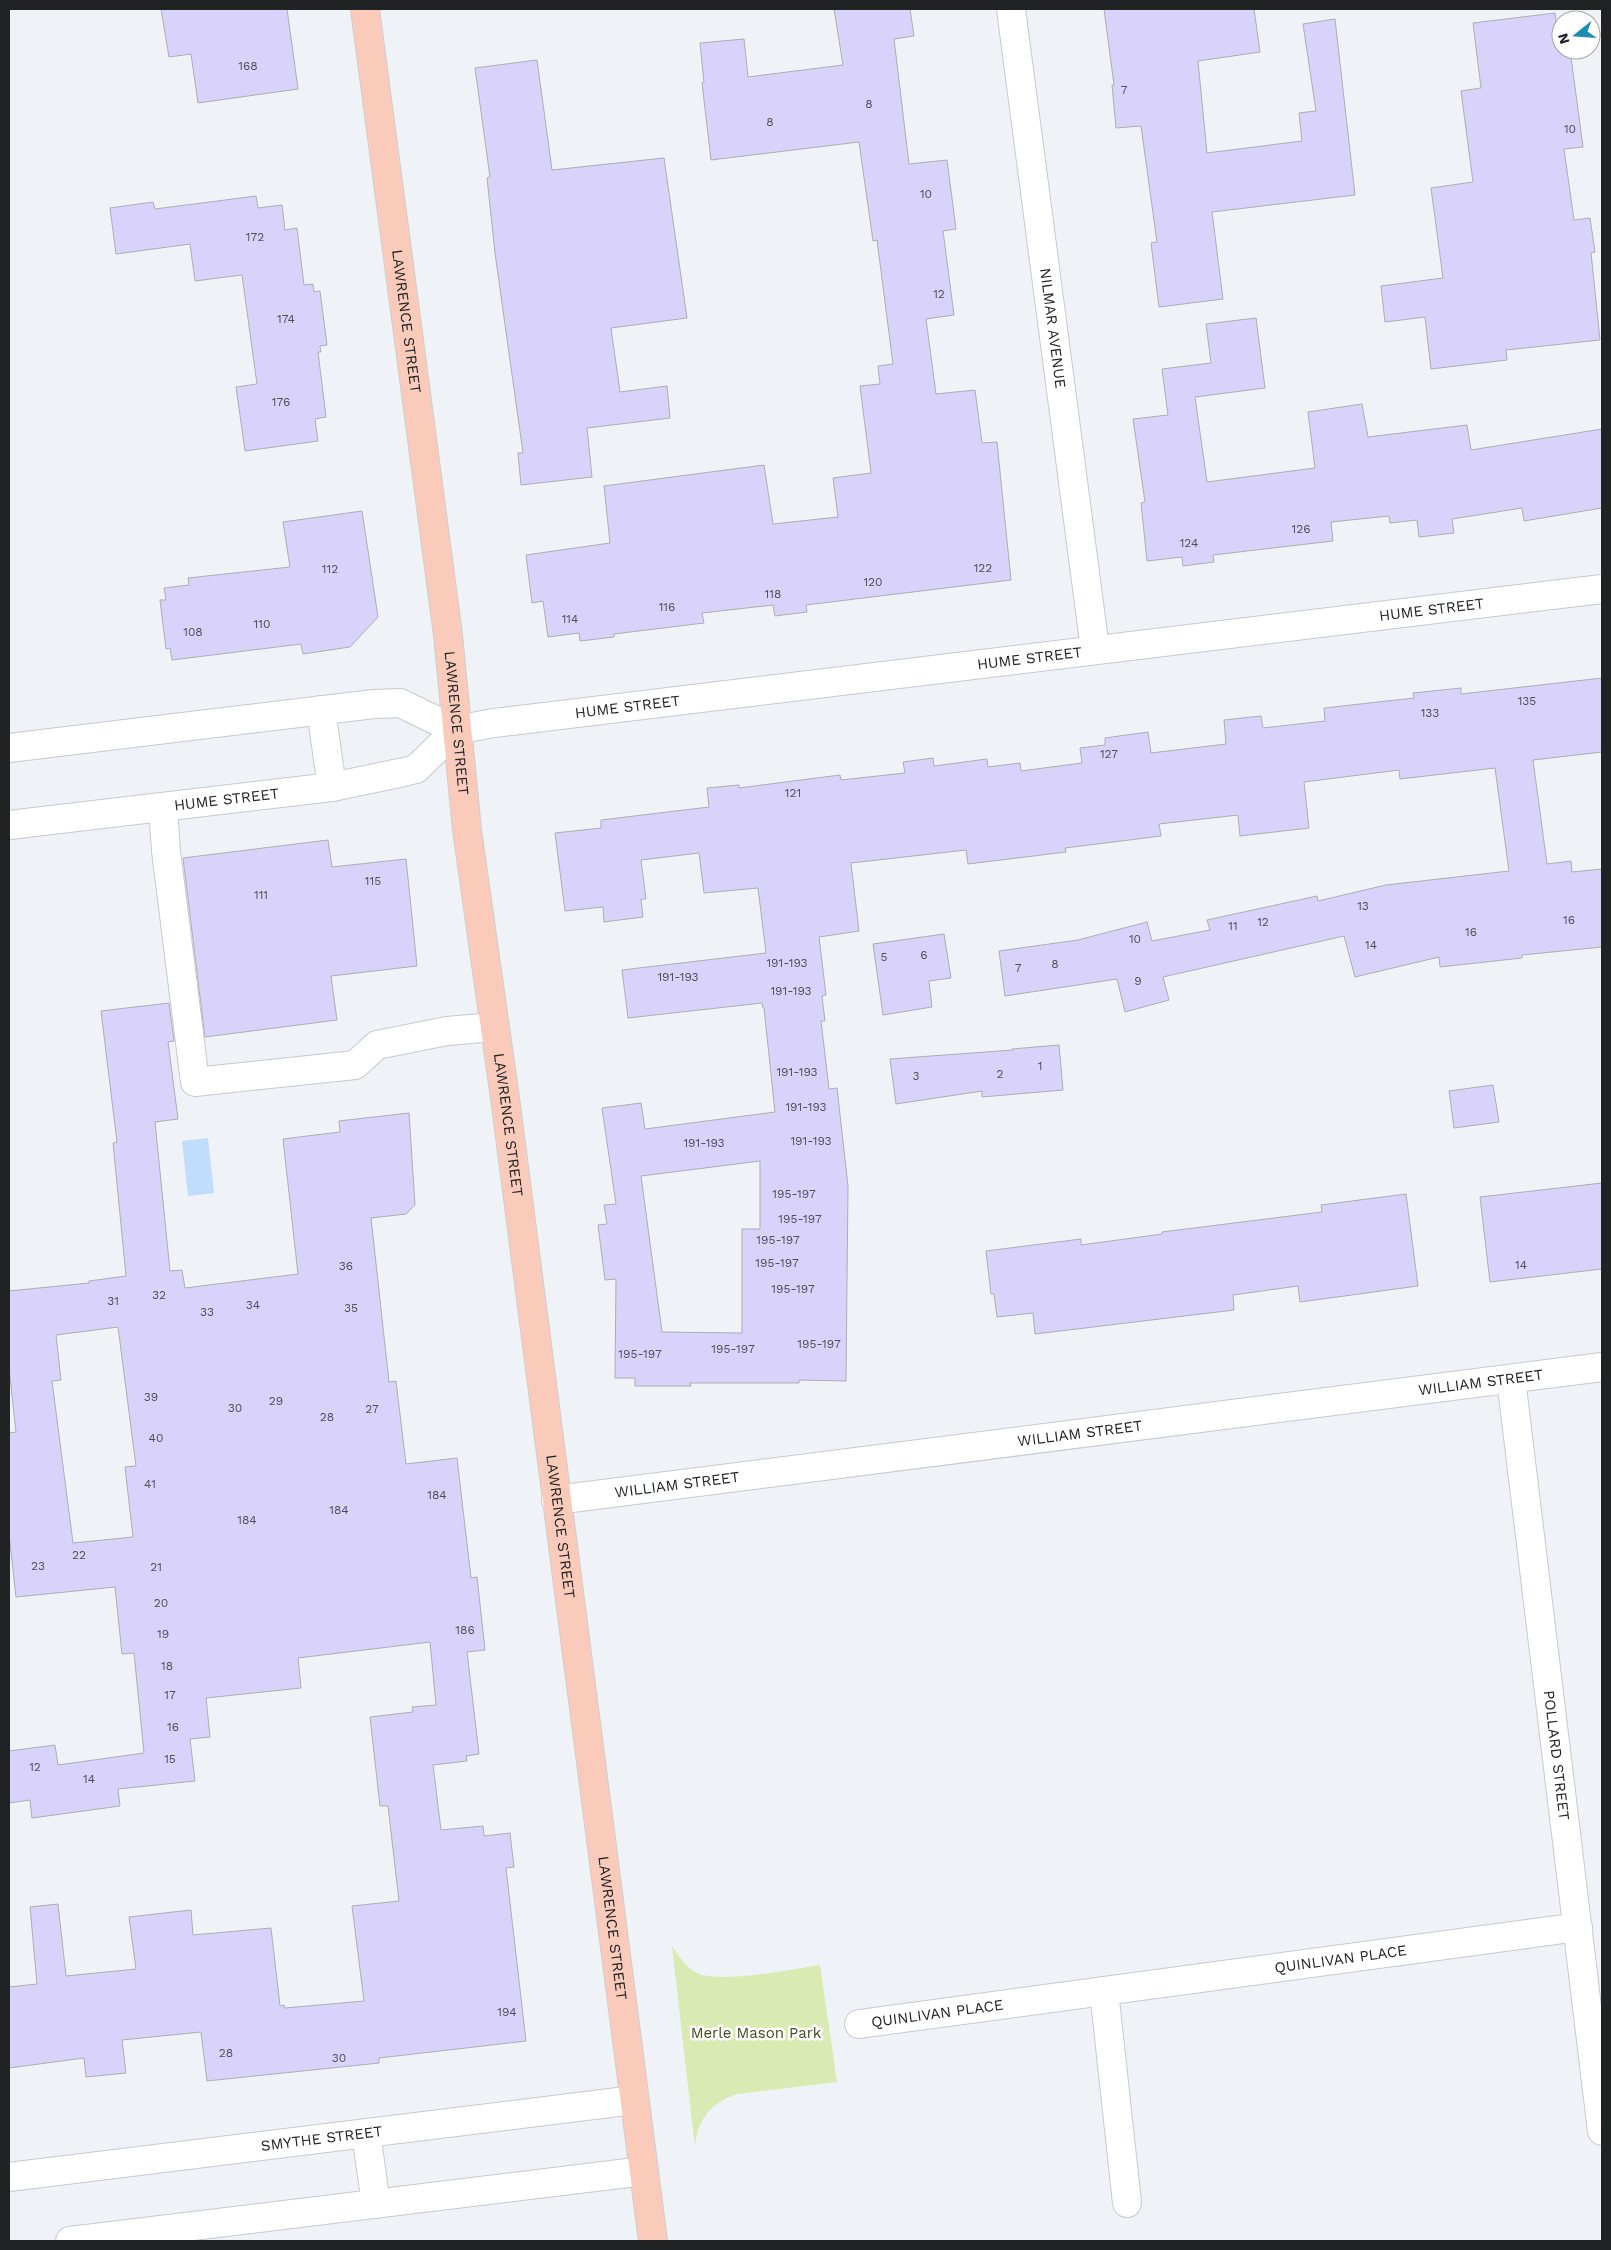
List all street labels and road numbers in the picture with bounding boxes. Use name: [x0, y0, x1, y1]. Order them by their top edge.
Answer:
street label: LAWRENCE STREET: [388, 248, 425, 394]
street label: NILMAR AVENUE: [1036, 267, 1070, 390]
street label: HUME STREET: [1378, 594, 1485, 625]
street label: HUME STREET: [976, 643, 1083, 674]
street label: LAWRENCE STREET: [441, 650, 473, 796]
street label: HUME STREET: [574, 692, 681, 722]
street label: HUME STREET: [173, 784, 280, 815]
street label: LAWRENCE STREET: [490, 1052, 527, 1198]
street label: WILLIAM STREET: [1417, 1366, 1544, 1399]
street label: WILLIAM STREET: [1016, 1417, 1143, 1450]
street label: LAWRENCE STREET: [542, 1453, 579, 1599]
street label: WILLIAM STREET: [614, 1468, 740, 1501]
street label: POLLARD STREET: [1540, 1689, 1573, 1821]
street label: LAWRENCE STREET: [594, 1855, 631, 2001]
street label: QUINLIVAN PLACE: [1273, 1941, 1408, 1977]
street label: QUINLIVAN PLACE: [870, 1996, 1005, 2031]
street label: SMYTHE STREET: [260, 2122, 383, 2155]

